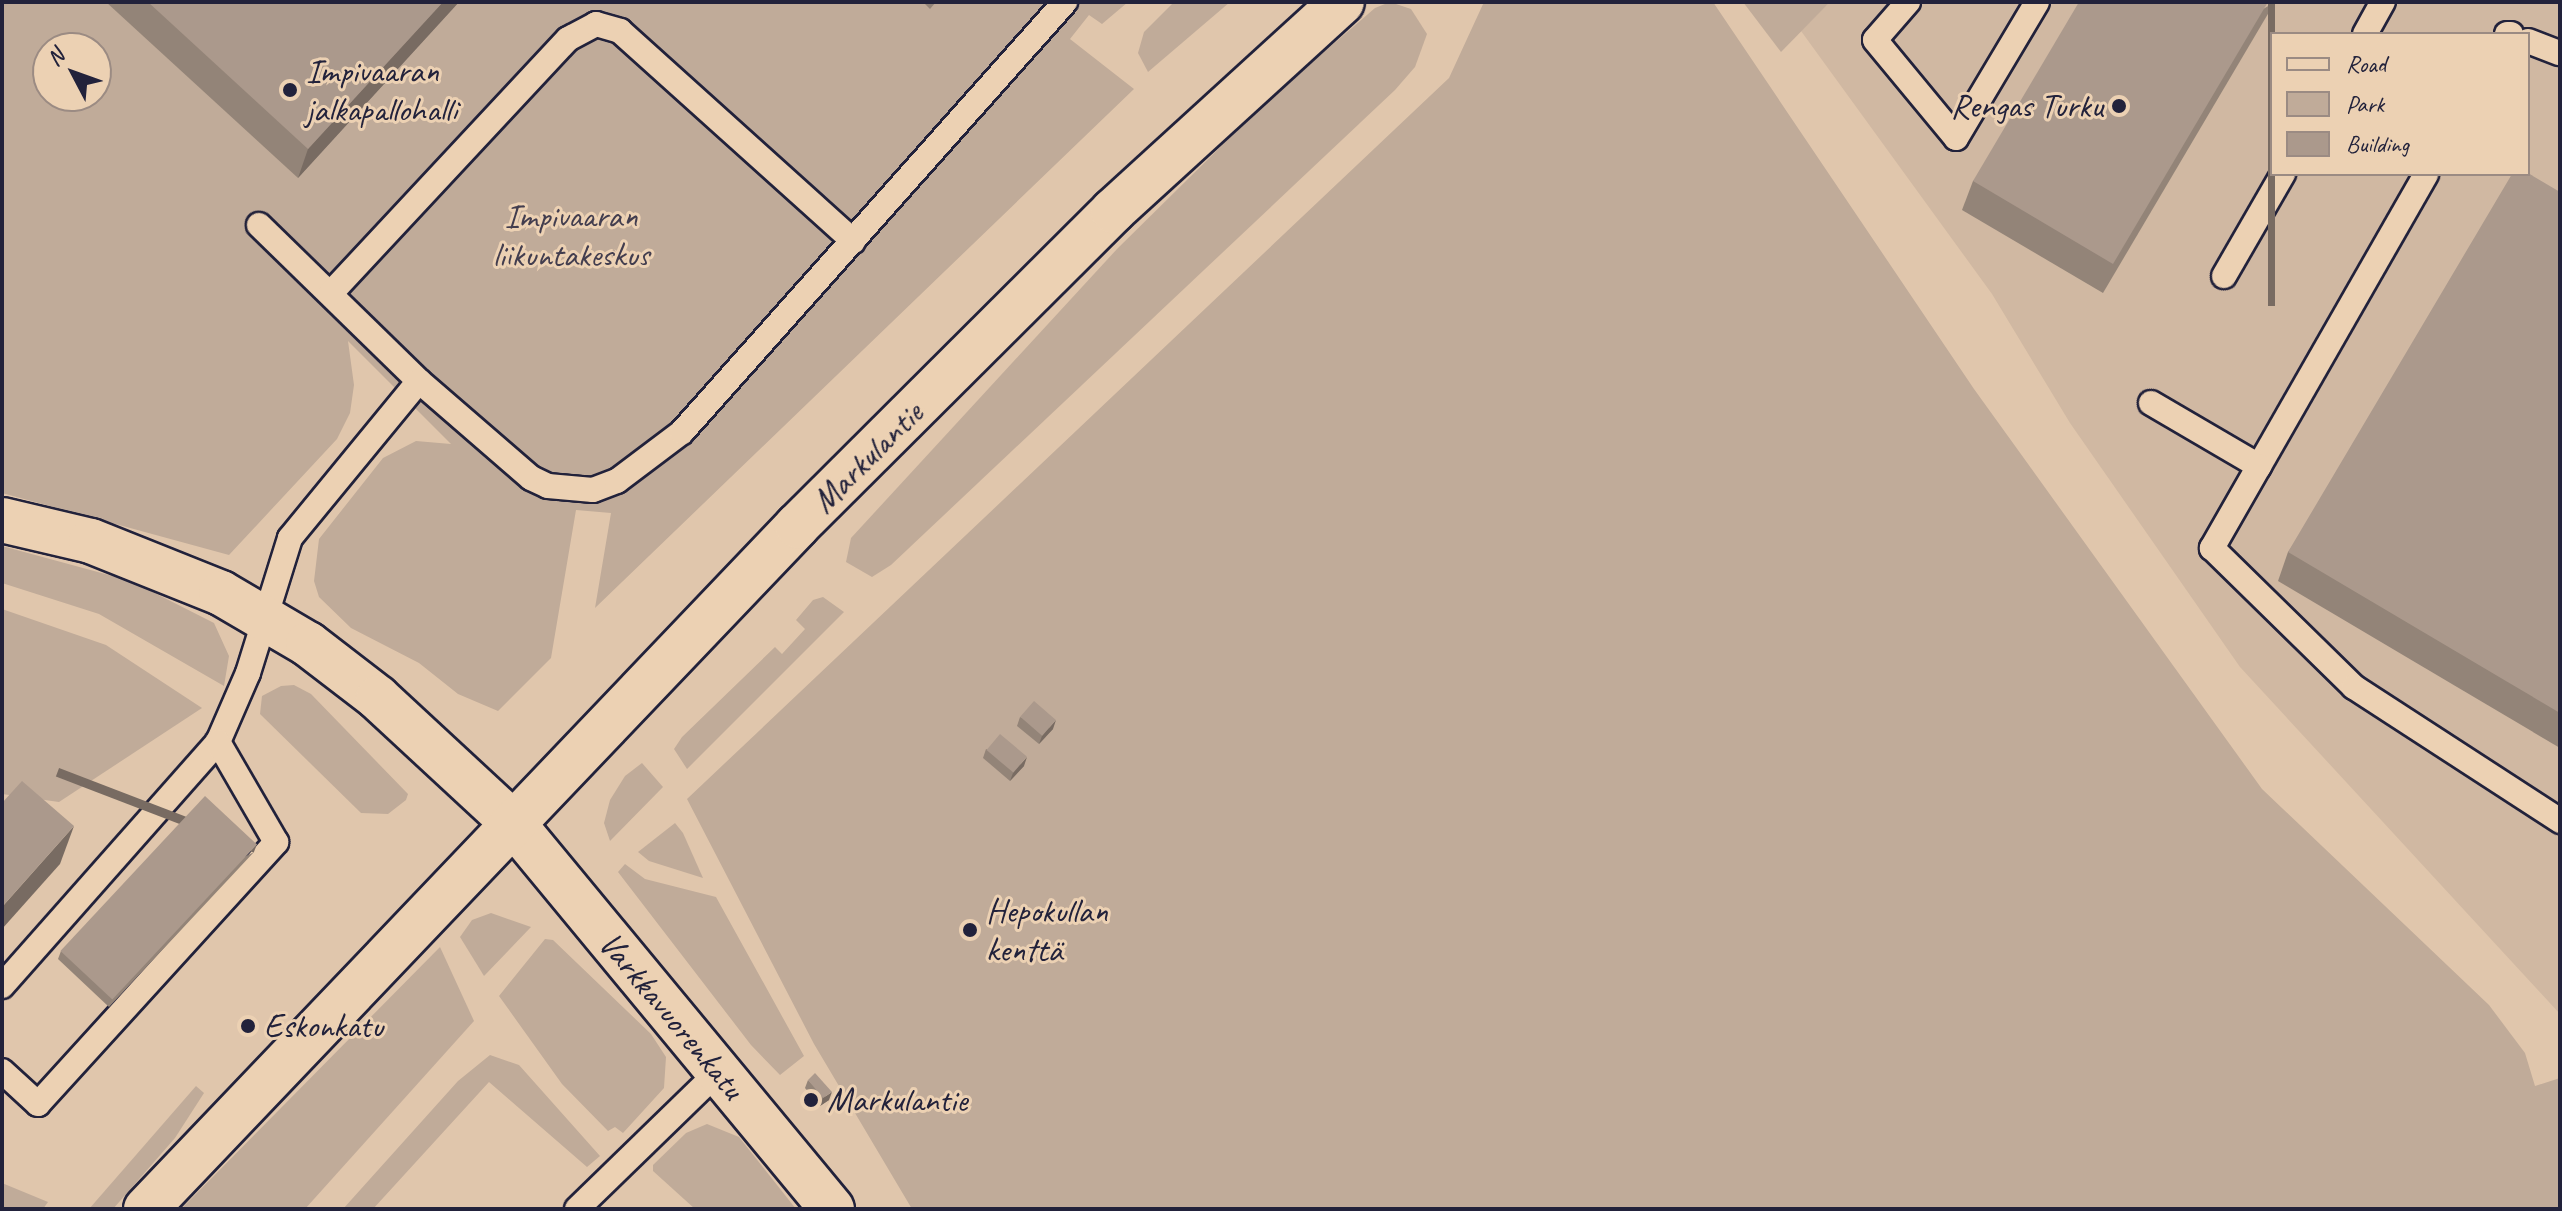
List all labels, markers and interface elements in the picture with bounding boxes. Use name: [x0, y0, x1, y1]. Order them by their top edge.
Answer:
north arrow: [32, 32, 112, 112]
legend: [2270, 32, 2530, 176]
text: N: [40, 43, 70, 72]
text: Road: [2346, 49, 2386, 79]
place label: Impivaaran jalkapallohalli: [306, 50, 457, 130]
marker: Impivaaran jalkapallohalli: [281, 81, 299, 99]
place label: Rengas Turku: [1951, 86, 2103, 126]
text: Park: [2346, 89, 2384, 119]
marker: Rengas Turku: [2110, 97, 2128, 115]
text: Building: [2346, 129, 2409, 159]
park label: Impivaaran liikuntakeskus: [493, 195, 649, 274]
street label: Markulantie: [803, 393, 931, 521]
place label: Hepokullan kenttä: [986, 890, 1108, 970]
marker: Hepokullan kenttä: [961, 921, 979, 939]
street label: Varkkavuorenkatu: [590, 923, 754, 1107]
place label: Eskonkatu: [264, 1006, 383, 1046]
marker: Eskonkatu: [239, 1017, 257, 1035]
place label: Markulantie: [827, 1080, 967, 1120]
marker: Markulantie: [802, 1091, 820, 1109]

